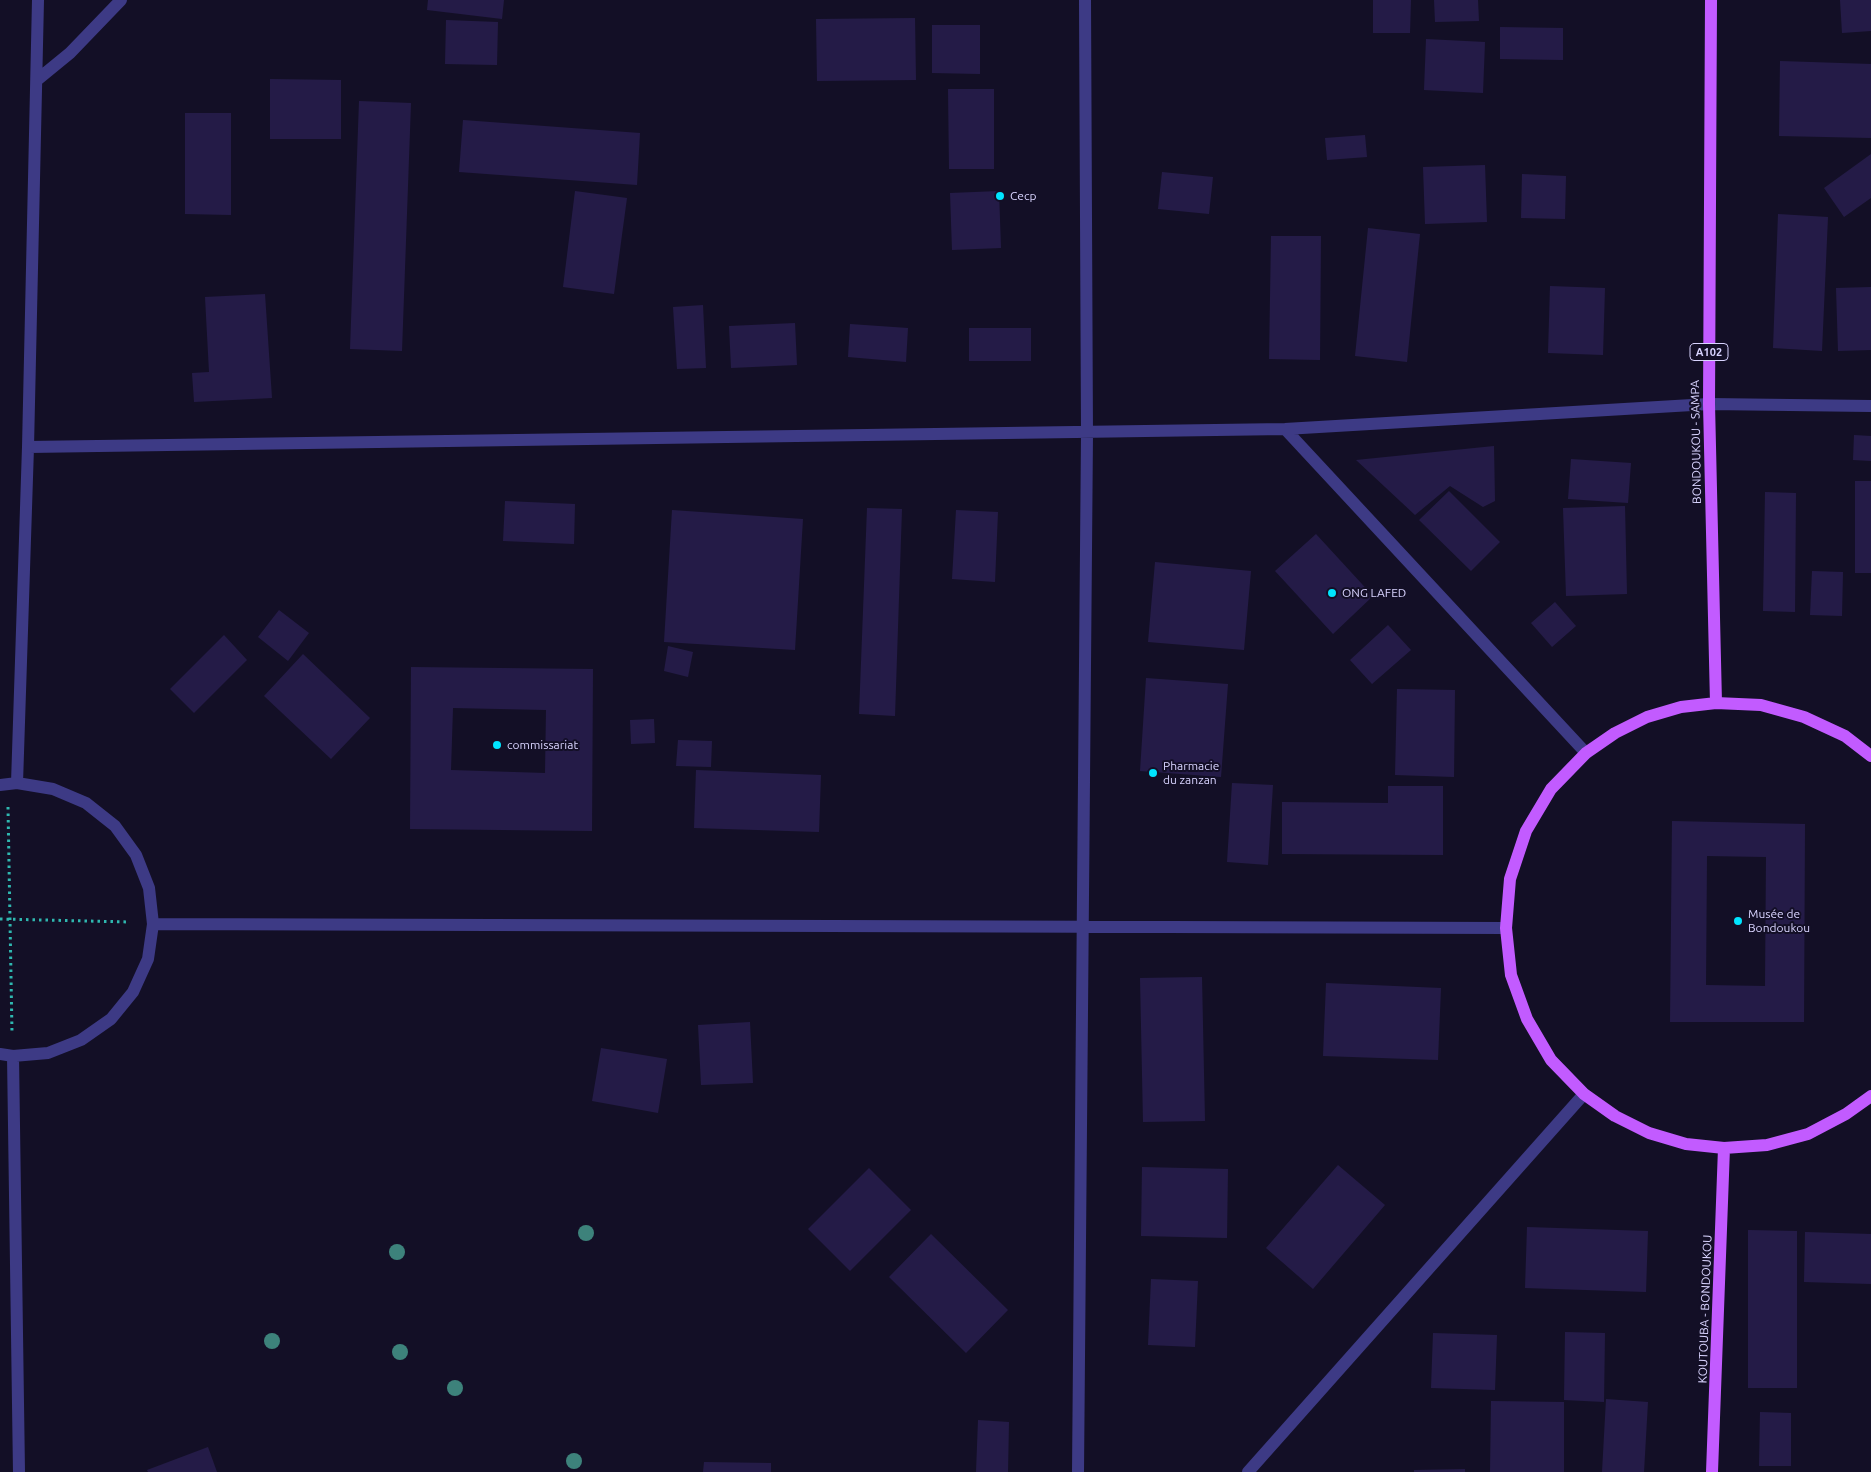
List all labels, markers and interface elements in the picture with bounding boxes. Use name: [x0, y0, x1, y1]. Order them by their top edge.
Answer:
place label: Cecp: [1010, 189, 1037, 203]
marker: Cecp: [994, 190, 1006, 202]
road number: A102: [1690, 344, 1728, 361]
street label: BONDOUKOU - SAMPA: [1688, 380, 1704, 504]
place label: ONG LAFED: [1342, 586, 1406, 600]
marker: ONG LAFED: [1326, 587, 1338, 599]
place label: commissariat: [507, 738, 578, 752]
marker: commissariat: [491, 739, 503, 751]
place label: Pharmacie du zanzan: [1163, 759, 1219, 787]
marker: Pharmacie du zanzan: [1147, 767, 1159, 779]
place label: Musée de Bondoukou: [1748, 907, 1810, 935]
marker: Musée de Bondoukou: [1732, 915, 1744, 927]
street label: KOUTOUBA - BONDOUKOU: [1695, 1234, 1715, 1384]

